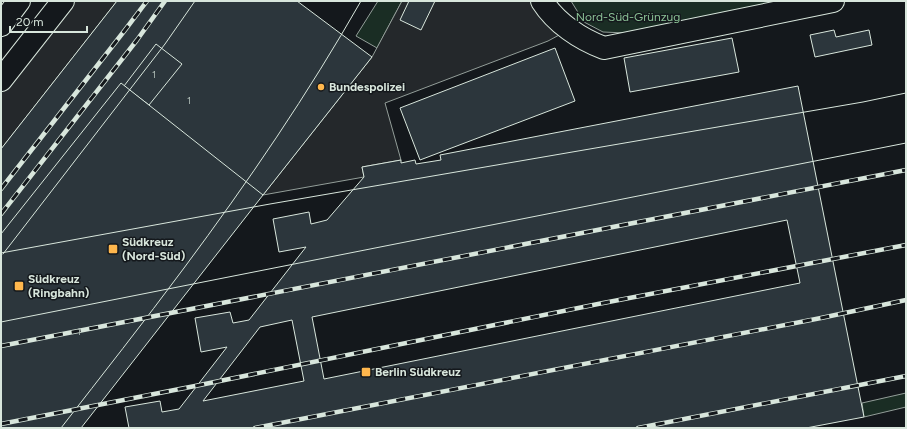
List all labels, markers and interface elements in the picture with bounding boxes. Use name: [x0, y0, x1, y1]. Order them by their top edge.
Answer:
scale bar: [10, 8, 87, 34]
park label: Nord-Süd-Grünzug: [576, 10, 680, 24]
text: 20 m: [16, 15, 44, 29]
house number: 1: [152, 68, 156, 81]
place label: Bundespolizei: [329, 80, 405, 94]
marker: Bundespolizei: [316, 82, 326, 92]
house number: 1: [187, 94, 191, 107]
place label: Südkreuz (Nord-Süd): [122, 235, 186, 263]
marker: Südkreuz (Nord-Süd): [107, 243, 119, 255]
place label: Südkreuz (Ringbahn): [28, 272, 90, 300]
marker: Südkreuz (Ringbahn): [13, 280, 25, 292]
house number: 1: [77, 325, 81, 338]
place label: Berlin Südkreuz: [375, 365, 461, 379]
marker: Berlin Südkreuz: [360, 366, 372, 378]

